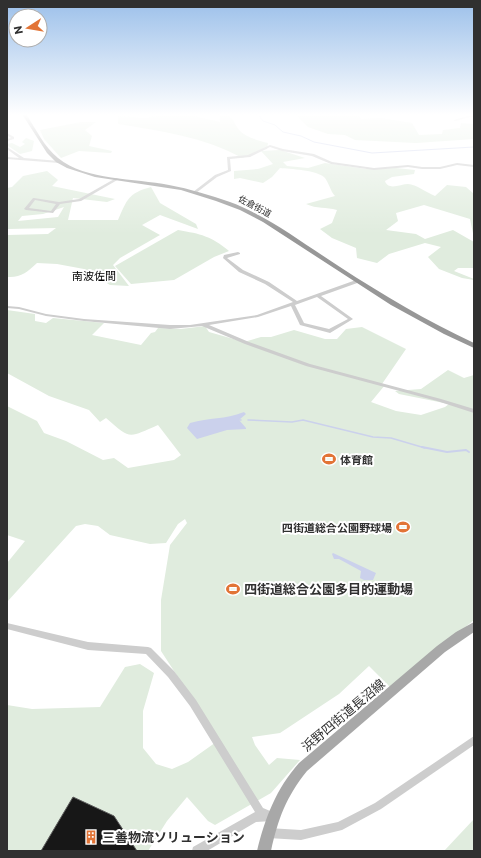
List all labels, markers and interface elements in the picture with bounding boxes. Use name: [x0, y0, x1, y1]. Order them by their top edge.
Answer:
north arrow: [8, 8, 48, 48]
text: N: [11, 25, 25, 36]
street label: 佐倉街道: [236, 192, 273, 219]
district label: 南波佐間: [72, 269, 116, 282]
sports icon: 体育館: [321, 451, 337, 467]
place label: 体育館: [340, 453, 373, 466]
sports icon: 四街道総合公園野球場: [395, 519, 411, 535]
place label: 四街道総合公園野球場: [282, 521, 392, 534]
sports icon: 四街道総合公園多目的運動場: [225, 581, 241, 597]
place label: 四街道総合公園多目的運動場: [244, 581, 413, 597]
street label: 浜野四街道長沼線: [298, 675, 388, 755]
building icon: 三善物流ソリューション: [83, 829, 99, 845]
place label: 三善物流ソリューション: [102, 829, 245, 845]

